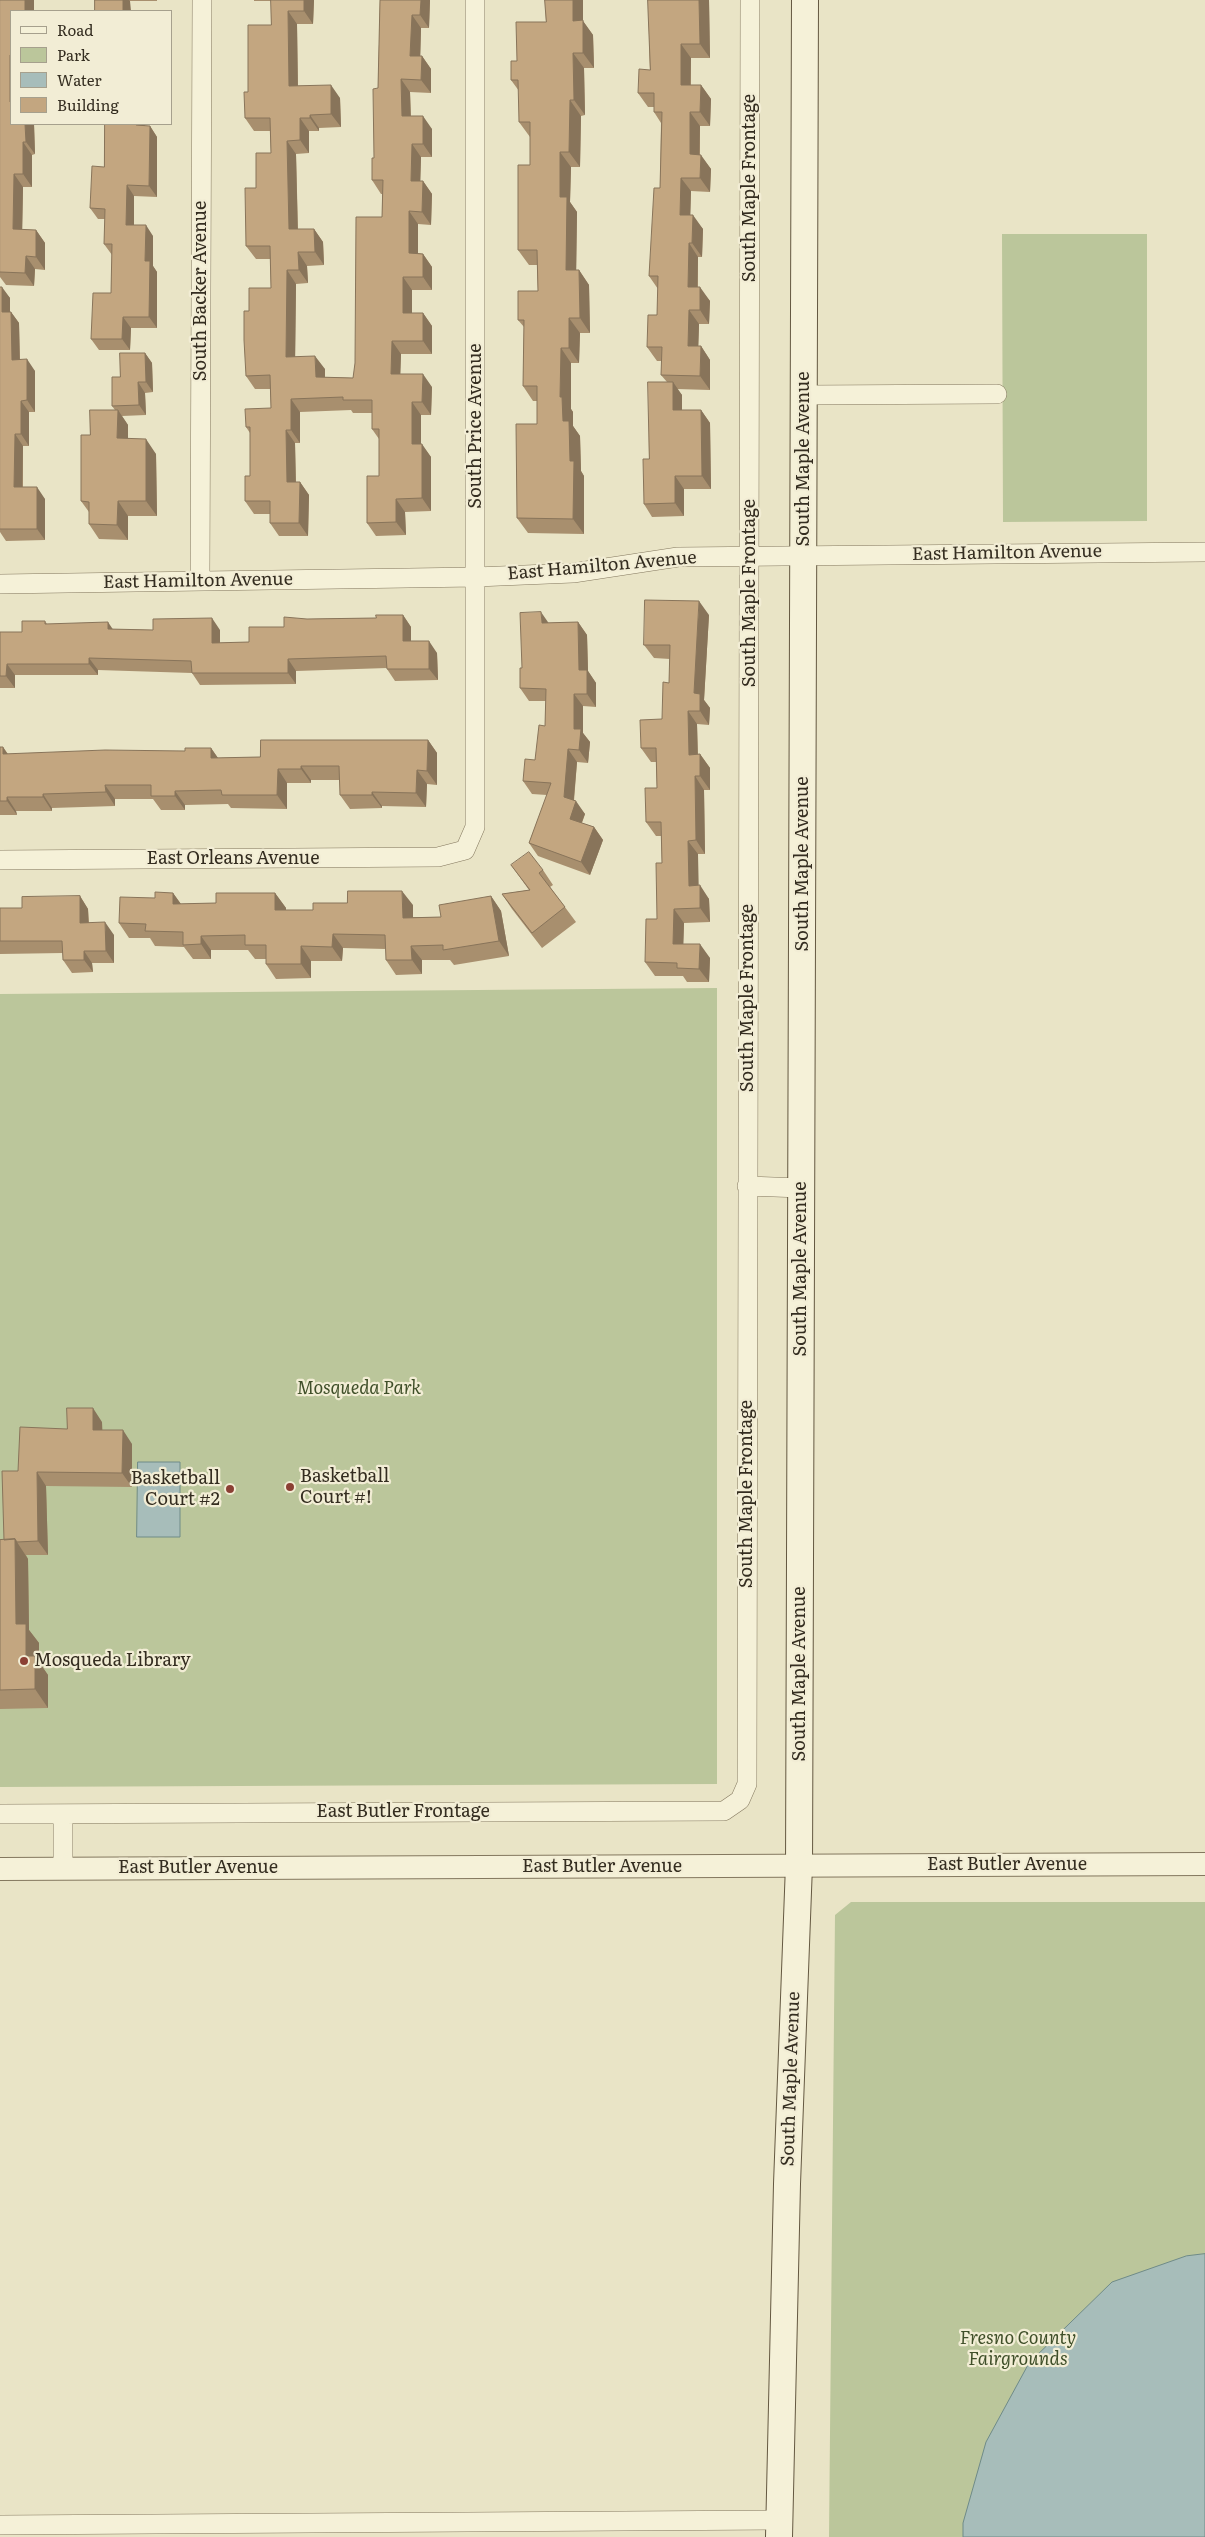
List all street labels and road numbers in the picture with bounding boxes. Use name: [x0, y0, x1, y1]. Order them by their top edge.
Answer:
street label: South Maple Frontage: [739, 94, 761, 282]
street label: South Backer Avenue: [190, 201, 212, 381]
street label: South Price Avenue: [465, 343, 487, 509]
street label: South Maple Avenue: [793, 372, 815, 546]
street label: South Maple Frontage: [739, 499, 761, 687]
street label: East Hamilton Avenue: [912, 541, 1102, 565]
street label: East Hamilton Avenue: [506, 547, 698, 585]
street label: East Hamilton Avenue: [103, 569, 293, 593]
street label: South Maple Avenue: [792, 777, 814, 951]
street label: East Orleans Avenue: [146, 848, 320, 870]
street label: South Maple Frontage: [737, 904, 759, 1092]
street label: South Maple Avenue: [790, 1182, 812, 1356]
street label: South Maple Frontage: [736, 1400, 758, 1588]
street label: South Maple Avenue: [789, 1587, 811, 1761]
street label: East Butler Frontage: [316, 1801, 490, 1823]
street label: East Butler Avenue: [927, 1854, 1087, 1876]
street label: East Butler Avenue: [522, 1856, 682, 1878]
street label: East Butler Avenue: [118, 1857, 278, 1879]
street label: South Maple Avenue: [777, 1991, 805, 2167]

